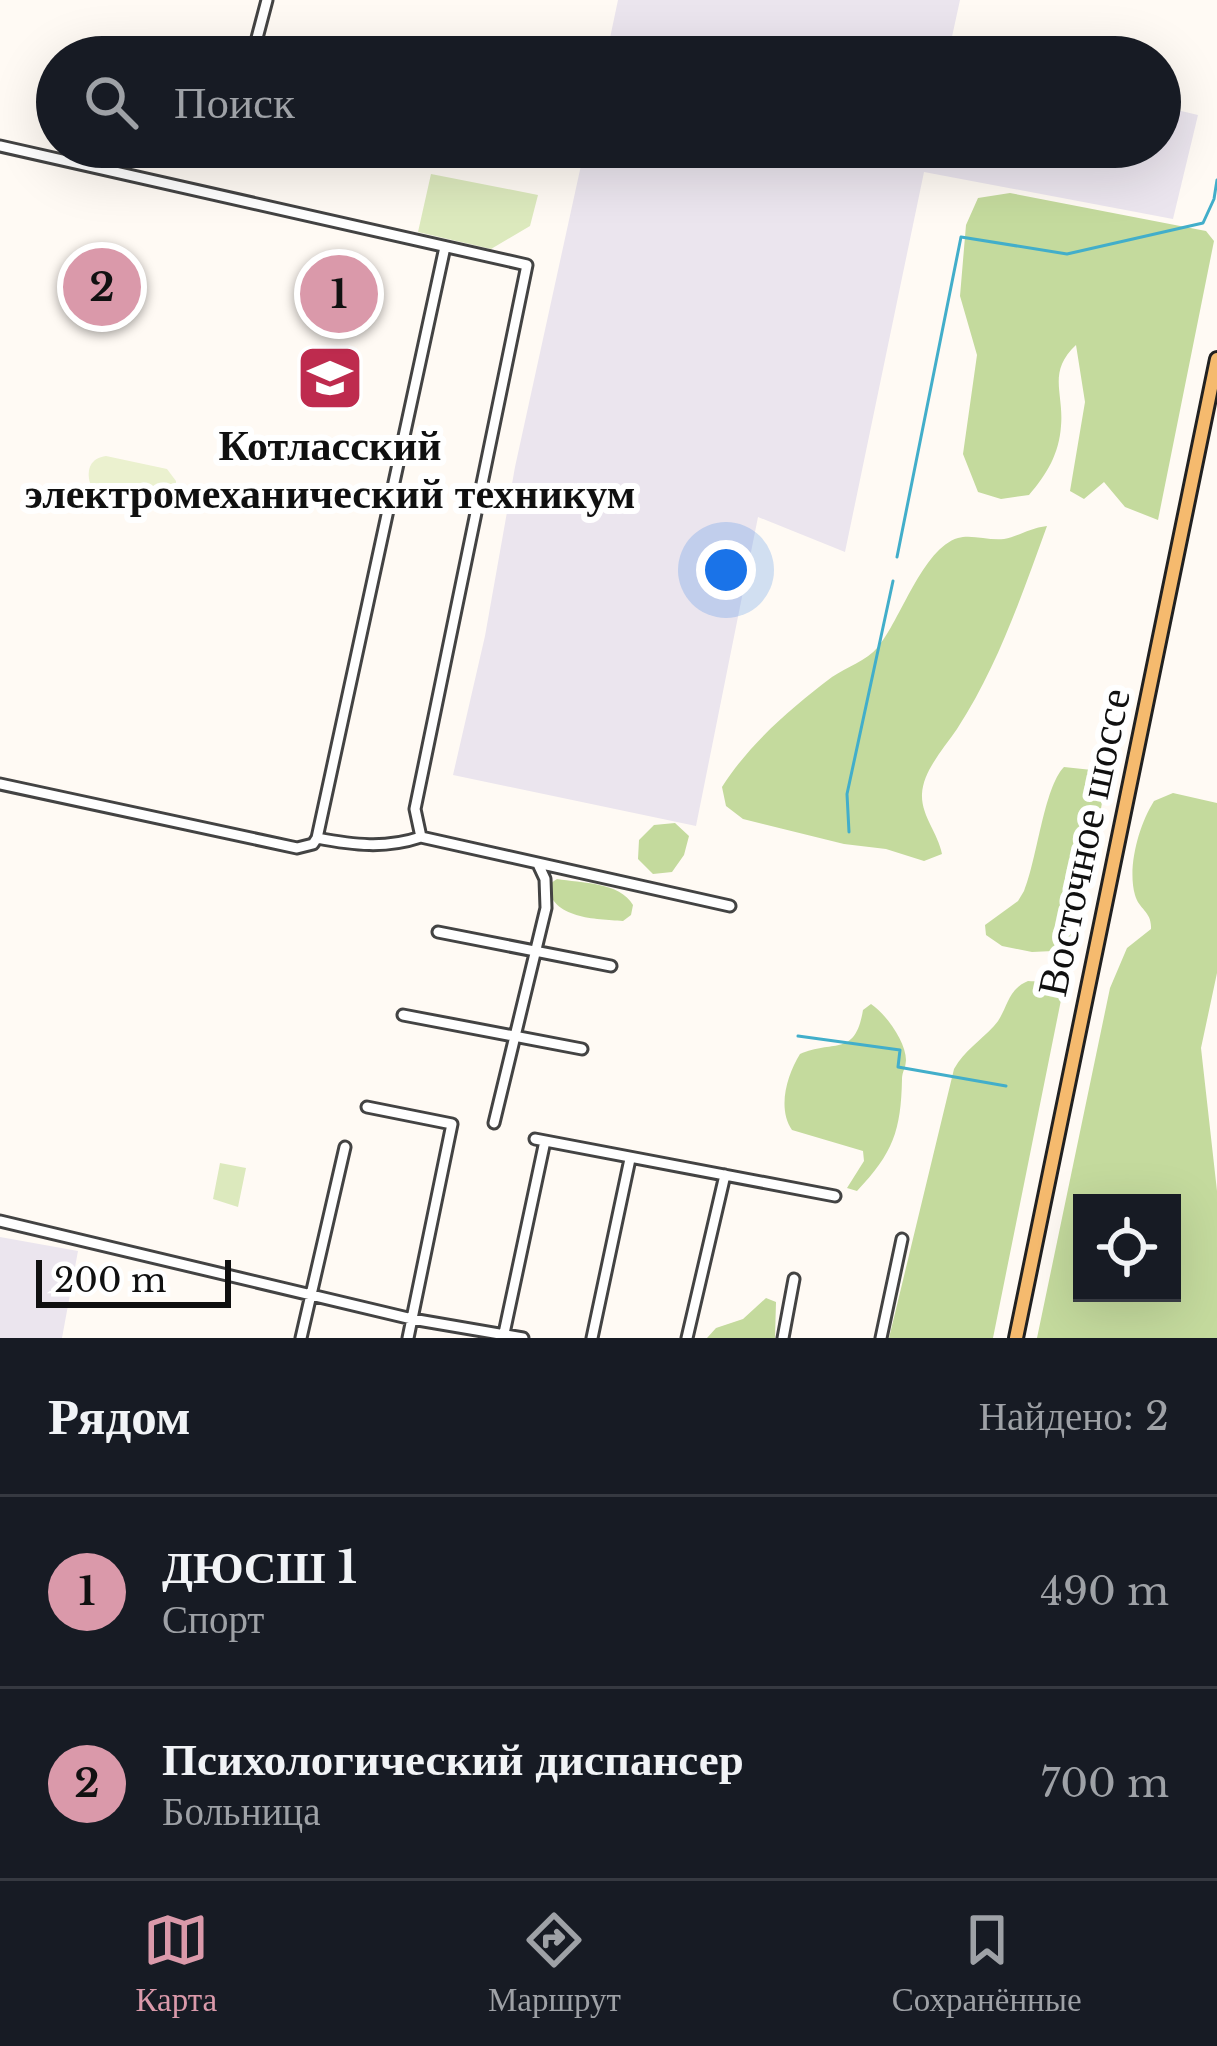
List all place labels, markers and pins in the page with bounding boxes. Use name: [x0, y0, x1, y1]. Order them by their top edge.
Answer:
pin: 2: [63, 242, 141, 332]
pin: 1: [300, 249, 378, 339]
school or university icon: Котласский электромеханический техникум: [295, 343, 365, 413]
place label: Котласский электромеханический техникум: [25, 419, 635, 519]

